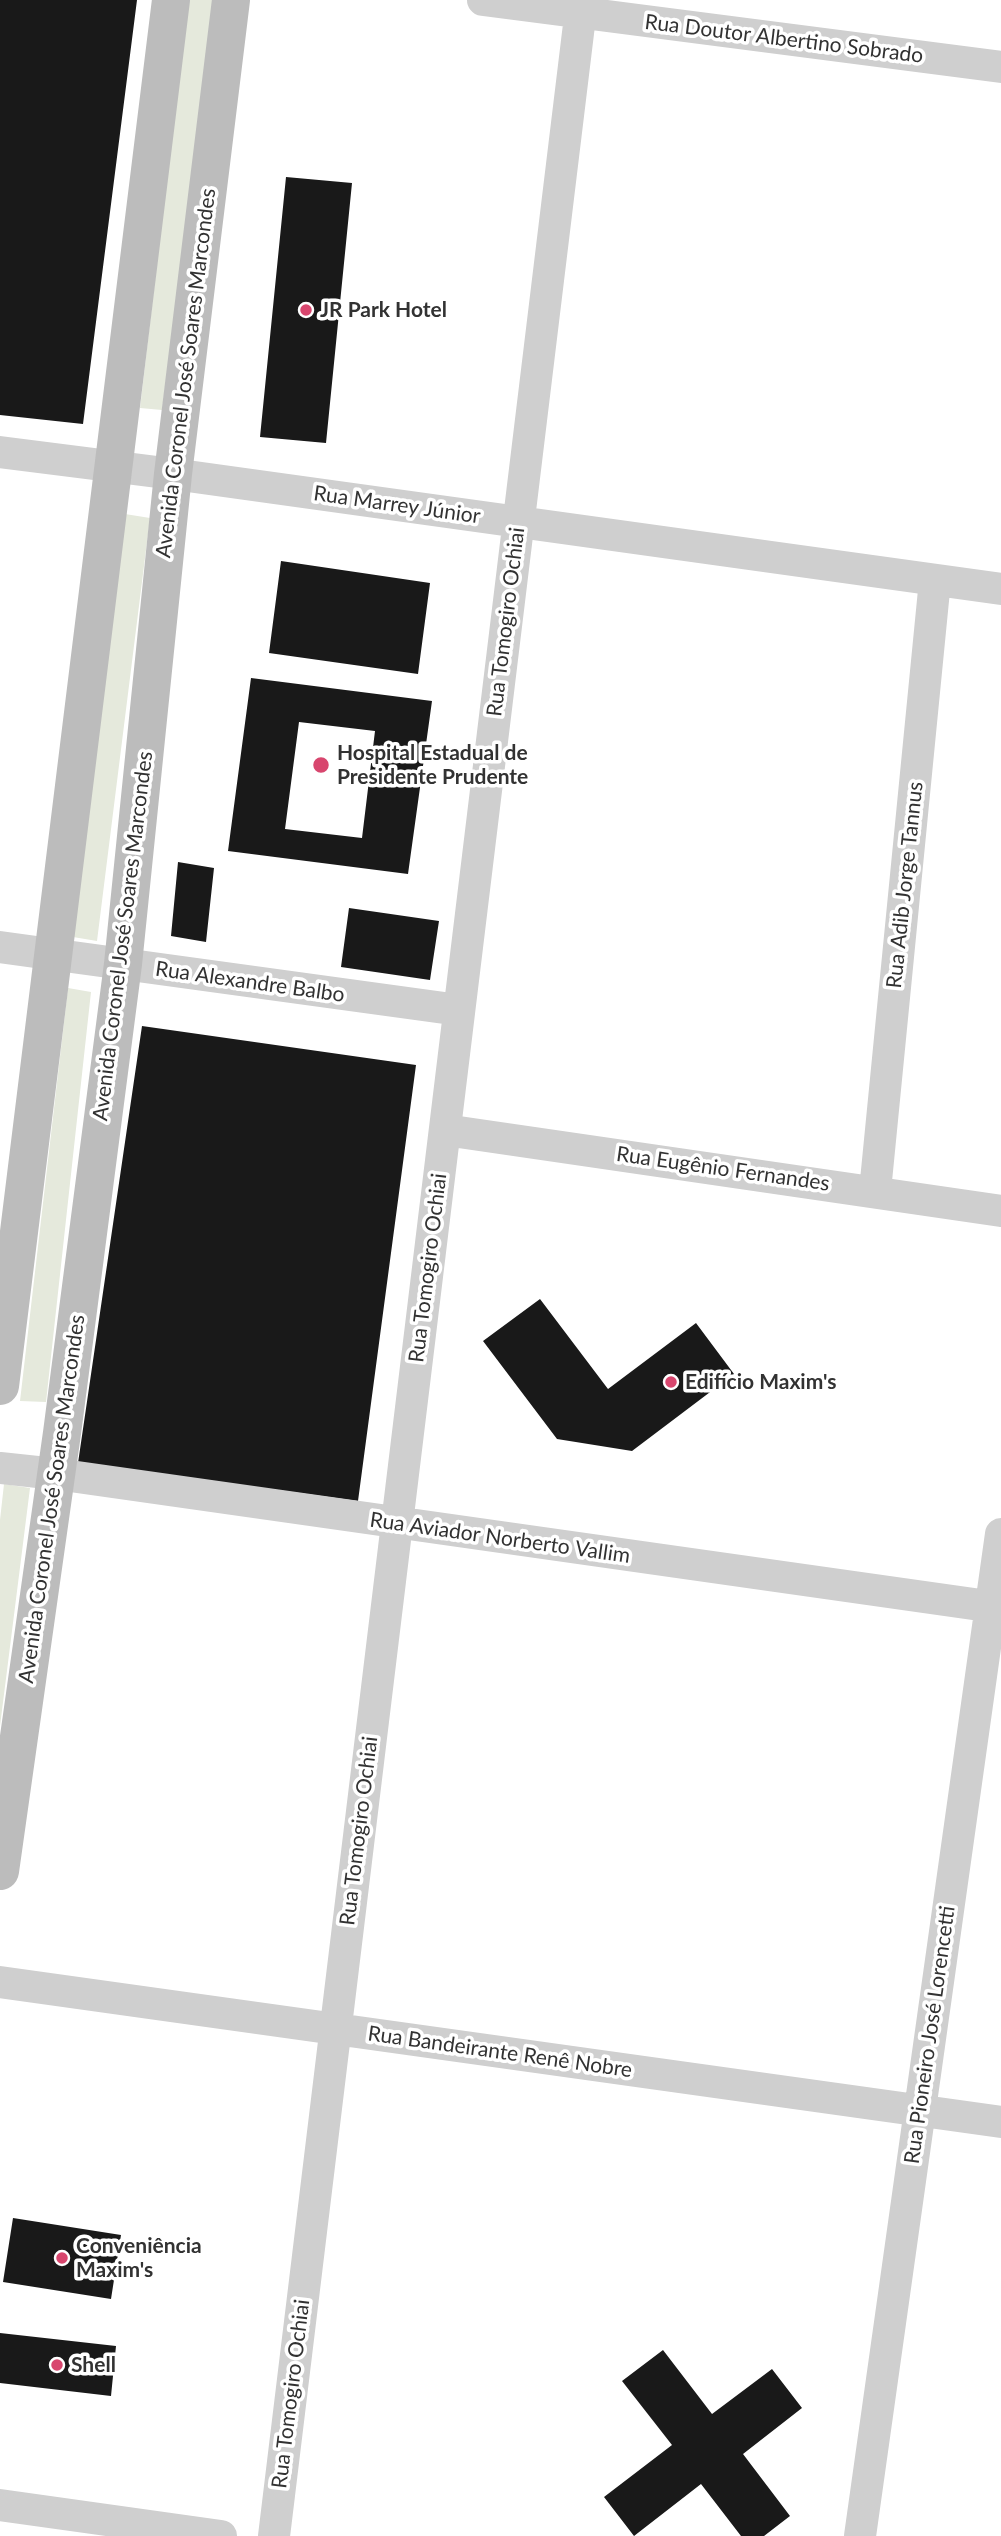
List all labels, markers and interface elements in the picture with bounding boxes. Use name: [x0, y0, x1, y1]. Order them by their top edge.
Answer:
street label: Rua Doutor Albertino Sobrado: [643, 9, 925, 69]
street label: Avenida Coronel José Soares Marcondes: [151, 187, 221, 559]
place label: JR Park Hotel: [320, 297, 447, 323]
marker: JR Park Hotel: [298, 302, 314, 318]
street label: Rua Marrey Júnior: [312, 481, 482, 529]
street label: Rua Tomogiro Ochiai: [482, 526, 530, 718]
place label: Hospital Estadual de Presidente Prudente: [337, 740, 528, 790]
street label: Avenida Coronel José Soares Marcondes: [88, 750, 158, 1122]
marker: Hospital Estadual de Presidente Prudente: [311, 755, 331, 775]
street label: Rua Adib Jorge Tannus: [882, 780, 928, 990]
street label: Rua Alexandre Balbo: [154, 956, 346, 1008]
street label: Rua Eugênio Fernandes: [615, 1142, 831, 1196]
street label: Rua Tomogiro Ochiai: [404, 1172, 452, 1364]
street label: Avenida Coronel José Soares Marcondes: [14, 1313, 90, 1685]
place label: Edifício Maxim's: [685, 1369, 836, 1395]
marker: Edifício Maxim's: [663, 1374, 679, 1390]
street label: Rua Aviador Norberto Vallim: [368, 1507, 632, 1569]
street label: Rua Tomogiro Ochiai: [335, 1735, 383, 1927]
street label: Rua Pioneiro José Lorencetti: [899, 1904, 961, 2166]
street label: Rua Bandeirante Renê Nobre: [366, 2021, 634, 2083]
place label: Conveniência Maxim's: [76, 2233, 202, 2283]
marker: Conveniência Maxim's: [54, 2250, 70, 2266]
street label: Rua Tomogiro Ochiai: [267, 2298, 315, 2490]
place label: Shell: [71, 2352, 116, 2378]
marker: Shell: [49, 2357, 65, 2373]

